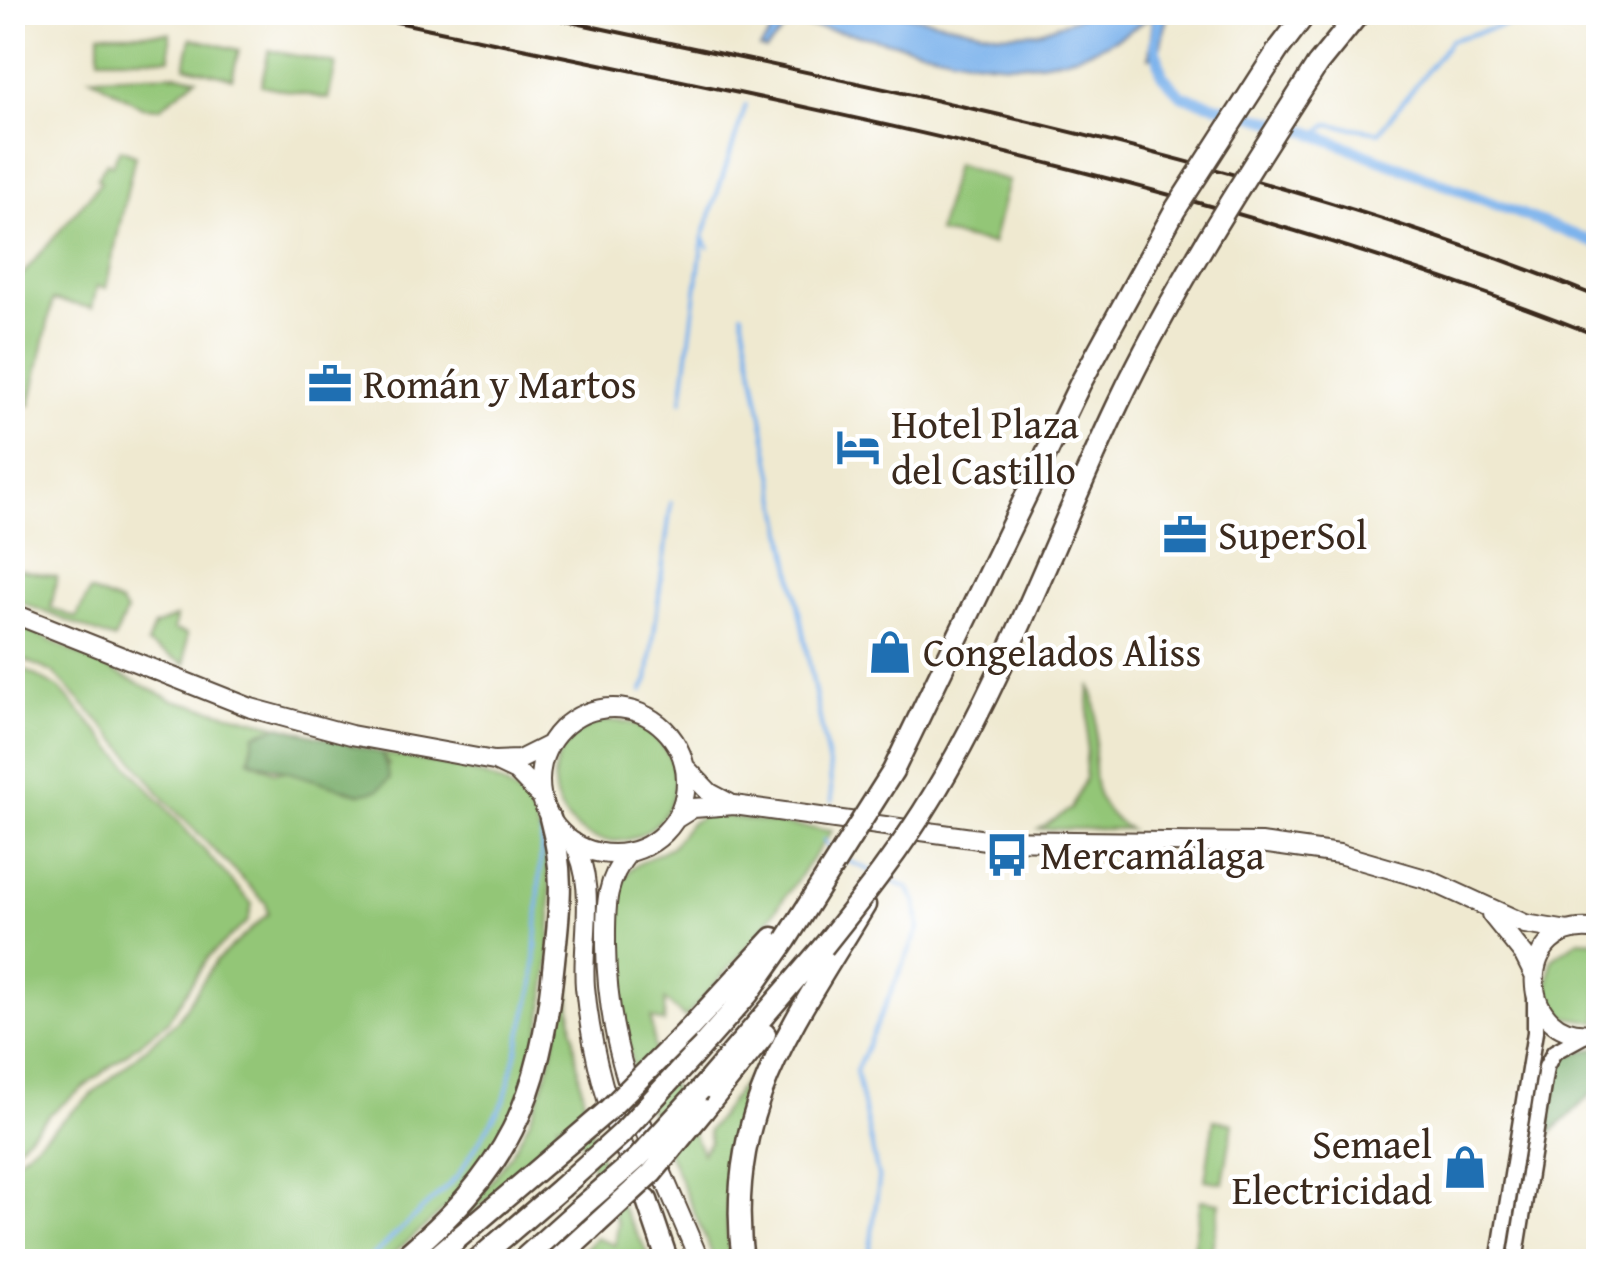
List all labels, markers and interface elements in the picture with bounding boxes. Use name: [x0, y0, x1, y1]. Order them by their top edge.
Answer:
place label: Román y Martos: [363, 354, 637, 413]
office icon: Román y Martos: [306, 360, 354, 408]
place label: Hotel Plaza del Castillo: [891, 394, 1079, 499]
hotel icon: Hotel Plaza del Castillo: [834, 423, 882, 471]
place label: SuperSol: [1218, 505, 1367, 564]
office icon: SuperSol: [1161, 511, 1209, 559]
place label: Congelados Aliss: [923, 622, 1201, 681]
shop icon: Congelados Aliss: [866, 628, 914, 676]
place label: Mercamálaga: [1040, 825, 1265, 884]
bus stop icon: Mercamálaga: [983, 831, 1031, 879]
place label: Semael Electricidad: [1232, 1114, 1433, 1219]
shop icon: Semael Electricidad: [1441, 1143, 1489, 1191]

